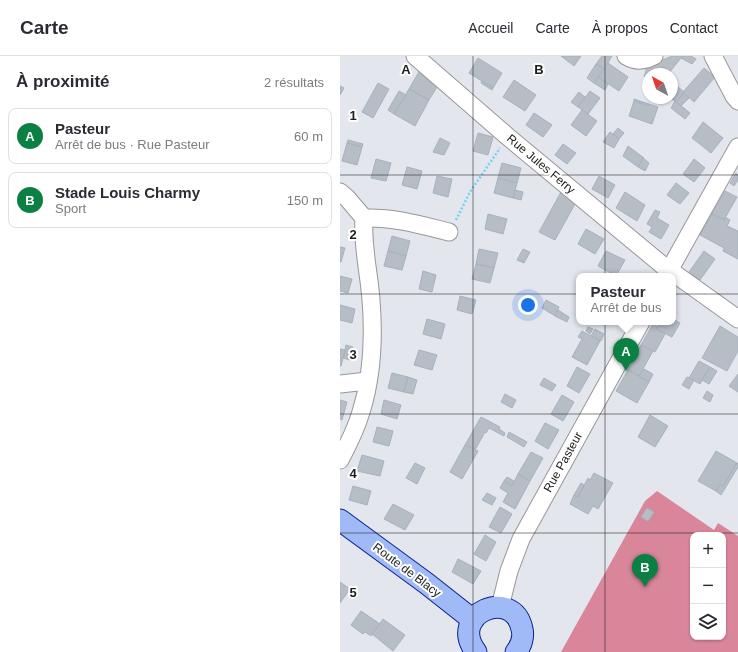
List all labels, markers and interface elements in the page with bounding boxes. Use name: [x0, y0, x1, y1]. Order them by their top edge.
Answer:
text: Carte: [20, 17, 69, 38]
text: Accueil: [468, 20, 513, 36]
text: Carte: [535, 20, 570, 36]
text: À propos: [592, 20, 648, 36]
text: Contact: [670, 20, 718, 36]
text: A: [401, 62, 411, 77]
text: B: [534, 62, 544, 77]
north arrow: [642, 68, 678, 104]
text: À proximité: [16, 72, 110, 91]
text: 2 résultats: [264, 75, 324, 90]
text: 1: [349, 108, 357, 123]
text: Pasteur: [55, 120, 110, 137]
text: A: [25, 129, 35, 144]
text: 60 m: [294, 129, 323, 144]
street label: Rue Jules Ferry: [504, 131, 578, 197]
text: Arrêt de bus · Rue Pasteur: [55, 137, 210, 152]
text: Stade Louis Charmy: [55, 184, 200, 201]
text: B: [25, 193, 35, 208]
text: 150 m: [287, 193, 323, 208]
text: Sport: [55, 201, 86, 216]
text: 2: [349, 227, 357, 242]
popup: [576, 273, 676, 325]
text: Pasteur: [591, 283, 646, 300]
your location: [518, 295, 538, 315]
text: Arrêt de bus: [591, 300, 661, 315]
pin: A: [613, 338, 639, 371]
text: 3: [349, 347, 357, 362]
street label: Rue Pasteur: [541, 429, 585, 495]
text: 4: [349, 466, 357, 481]
map controls: [690, 532, 726, 640]
button: +: [690, 532, 726, 568]
street label: Route de Blacy: [370, 540, 444, 600]
pin: B: [632, 554, 658, 587]
button: −: [690, 568, 726, 604]
text: 5: [349, 585, 357, 600]
button: layers: [690, 604, 726, 640]

